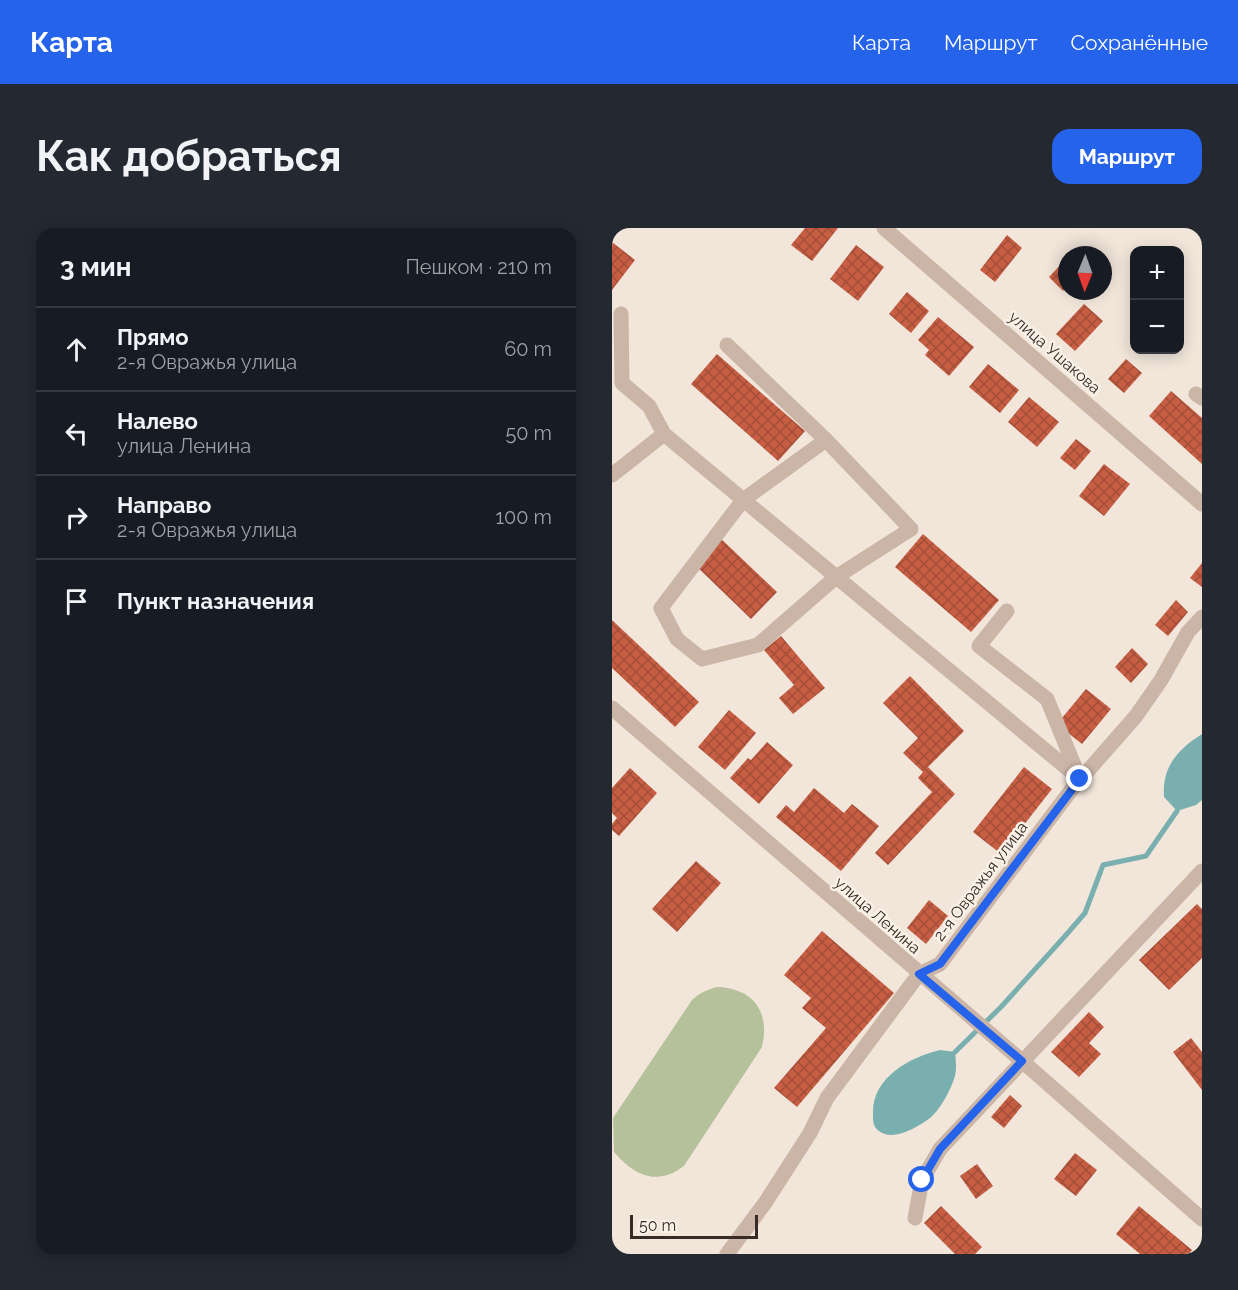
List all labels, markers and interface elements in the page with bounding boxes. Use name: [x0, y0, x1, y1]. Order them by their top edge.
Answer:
text: Карта: [30, 26, 113, 59]
text: Карта: [852, 30, 911, 55]
text: Маршрут: [944, 30, 1037, 55]
text: Сохранённые: [1070, 30, 1208, 55]
button: Маршрут: [1052, 129, 1202, 184]
text: Как добраться: [36, 132, 342, 181]
north arrow: [1058, 246, 1112, 300]
map controls: [1130, 246, 1184, 354]
button: +: [1130, 246, 1184, 300]
text: 3 мин: [60, 252, 131, 282]
text: Пешком · 210 m: [406, 255, 552, 279]
button: −: [1130, 300, 1184, 354]
street label: улица Ушакова: [1005, 307, 1104, 397]
text: Прямо: [117, 324, 189, 350]
icon: ahead: [60, 333, 93, 366]
text: 60 m: [504, 337, 552, 361]
text: 2-я Овражья улица: [117, 350, 297, 374]
text: Налево: [117, 408, 198, 434]
icon: left: [60, 417, 93, 450]
text: 50 m: [505, 421, 552, 445]
text: улица Ленина: [117, 434, 251, 458]
text: Направо: [117, 492, 211, 518]
icon: right: [60, 501, 93, 534]
text: 100 m: [495, 505, 552, 529]
text: 2-я Овражья улица: [117, 518, 297, 542]
icon: arrive: [60, 585, 93, 618]
text: Пункт назначения: [117, 588, 314, 614]
route end: [1066, 765, 1092, 791]
street label: 2-я Овражья улица: [929, 818, 1031, 945]
street label: улица Ленина: [831, 873, 924, 958]
route start: [908, 1166, 934, 1192]
scale bar: [630, 1212, 758, 1240]
text: 50 m: [639, 1216, 676, 1235]

